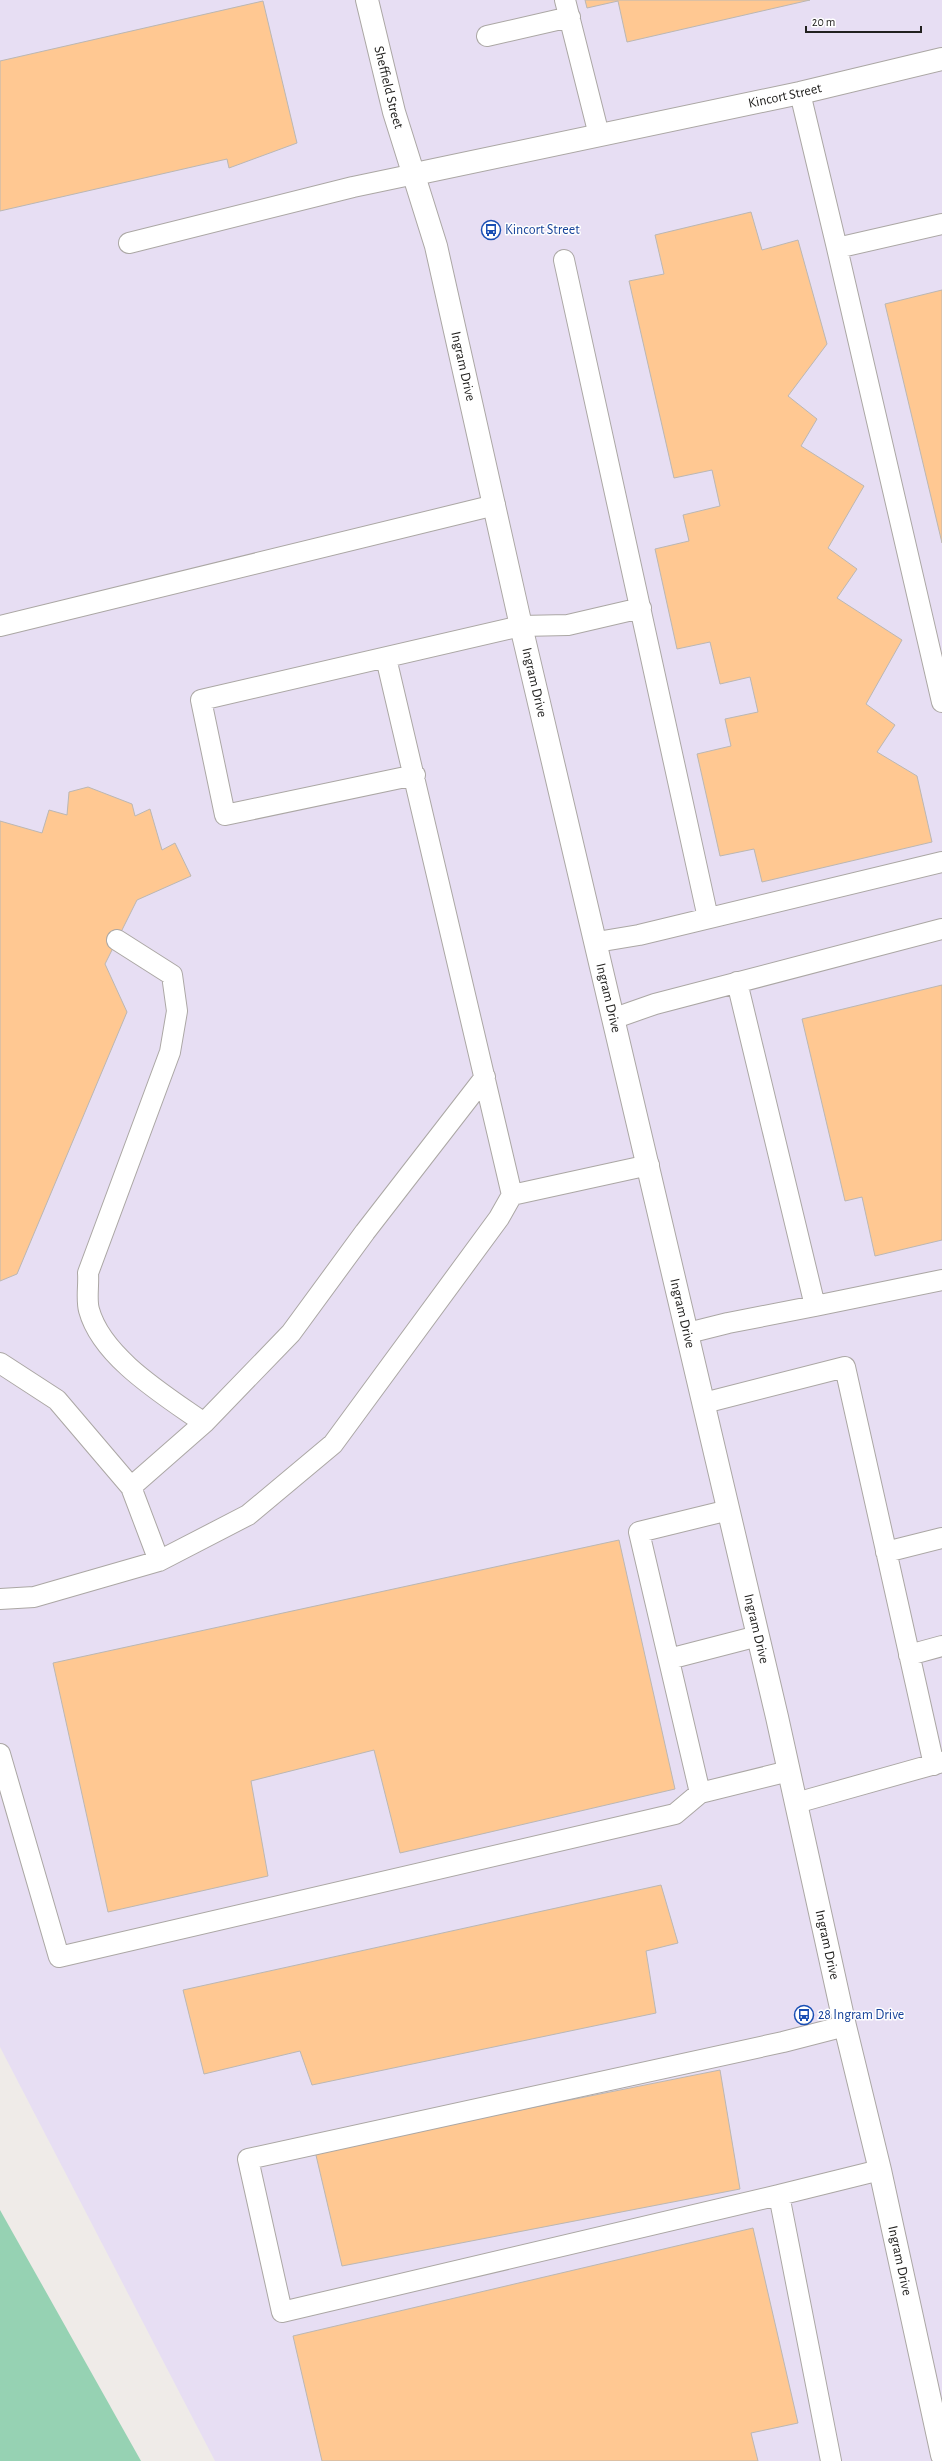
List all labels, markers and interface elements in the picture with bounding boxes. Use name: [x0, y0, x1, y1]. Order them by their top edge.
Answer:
scale bar: [806, 8, 921, 34]
text: 20 m: [812, 16, 835, 28]
street label: Sheffield Street: [371, 45, 406, 131]
street label: Kincort Street: [747, 81, 823, 111]
bus stop icon: Kincort Street: [480, 219, 502, 241]
place label: Kincort Street: [505, 223, 580, 237]
street label: Ingram Drive: [448, 330, 478, 403]
street label: Ingram Drive: [519, 646, 549, 719]
street label: Ingram Drive: [593, 962, 623, 1034]
street label: Ingram Drive: [667, 1277, 697, 1350]
street label: Ingram Drive: [741, 1593, 771, 1665]
street label: Ingram Drive: [813, 1909, 842, 1981]
bus stop icon: 28 Ingram Drive: [793, 2004, 815, 2026]
place label: 28 Ingram Drive: [818, 2008, 904, 2022]
street label: Ingram Drive: [885, 2224, 914, 2297]

